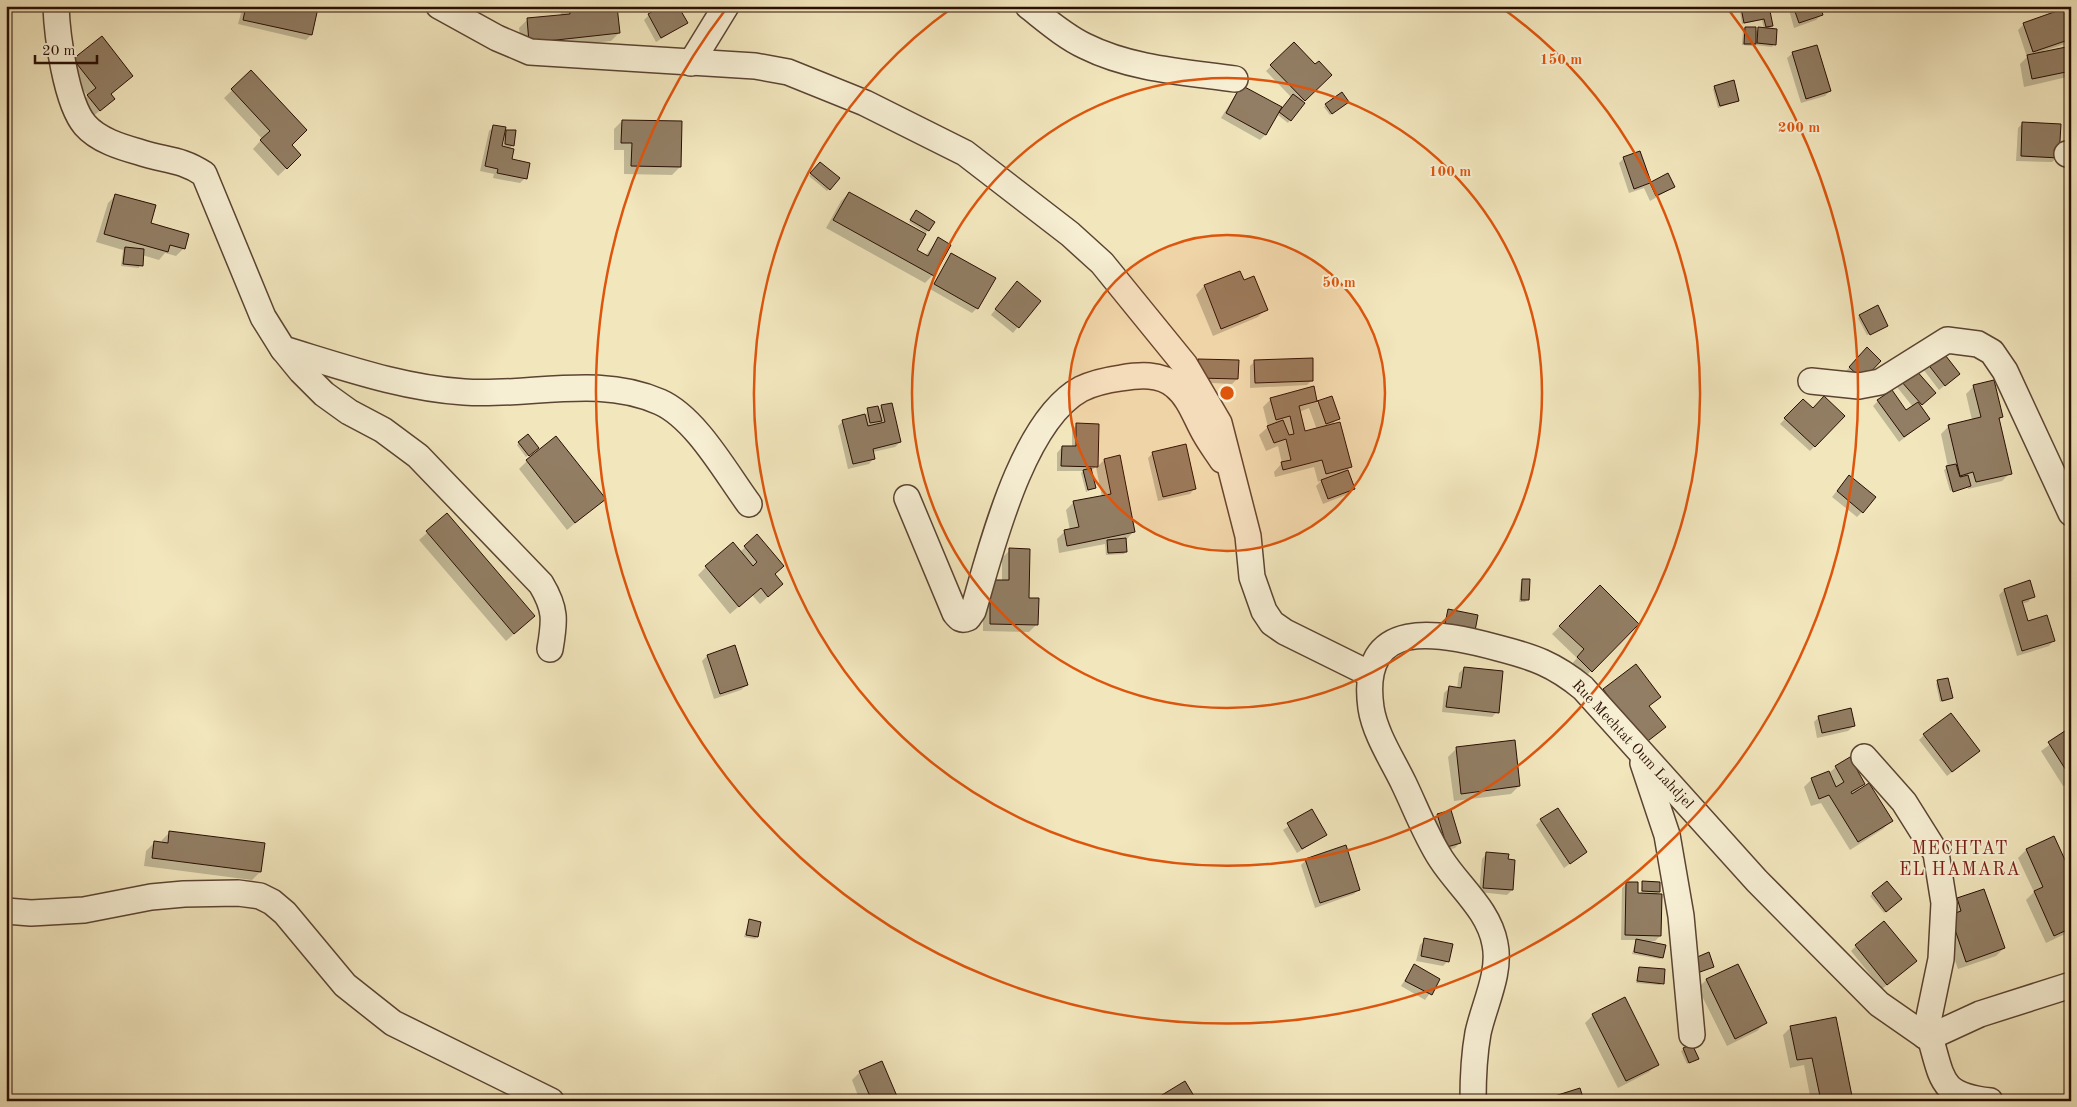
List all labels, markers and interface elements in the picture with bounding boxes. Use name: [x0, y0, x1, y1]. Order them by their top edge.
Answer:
scale bar: [35, 32, 98, 64]
text: 20 m: [42, 44, 76, 59]
text: 150 m: [1540, 53, 1582, 68]
text: 200 m: [1778, 121, 1820, 136]
text: 100 m: [1429, 165, 1471, 180]
text: 50 m: [1322, 276, 1356, 291]
centre of rings: [1218, 384, 1236, 402]
street label: Rue Mechtat Oum Lahdjel: [1569, 678, 1695, 812]
district label: MECHTAT EL HAMARA: [1899, 840, 2021, 879]

